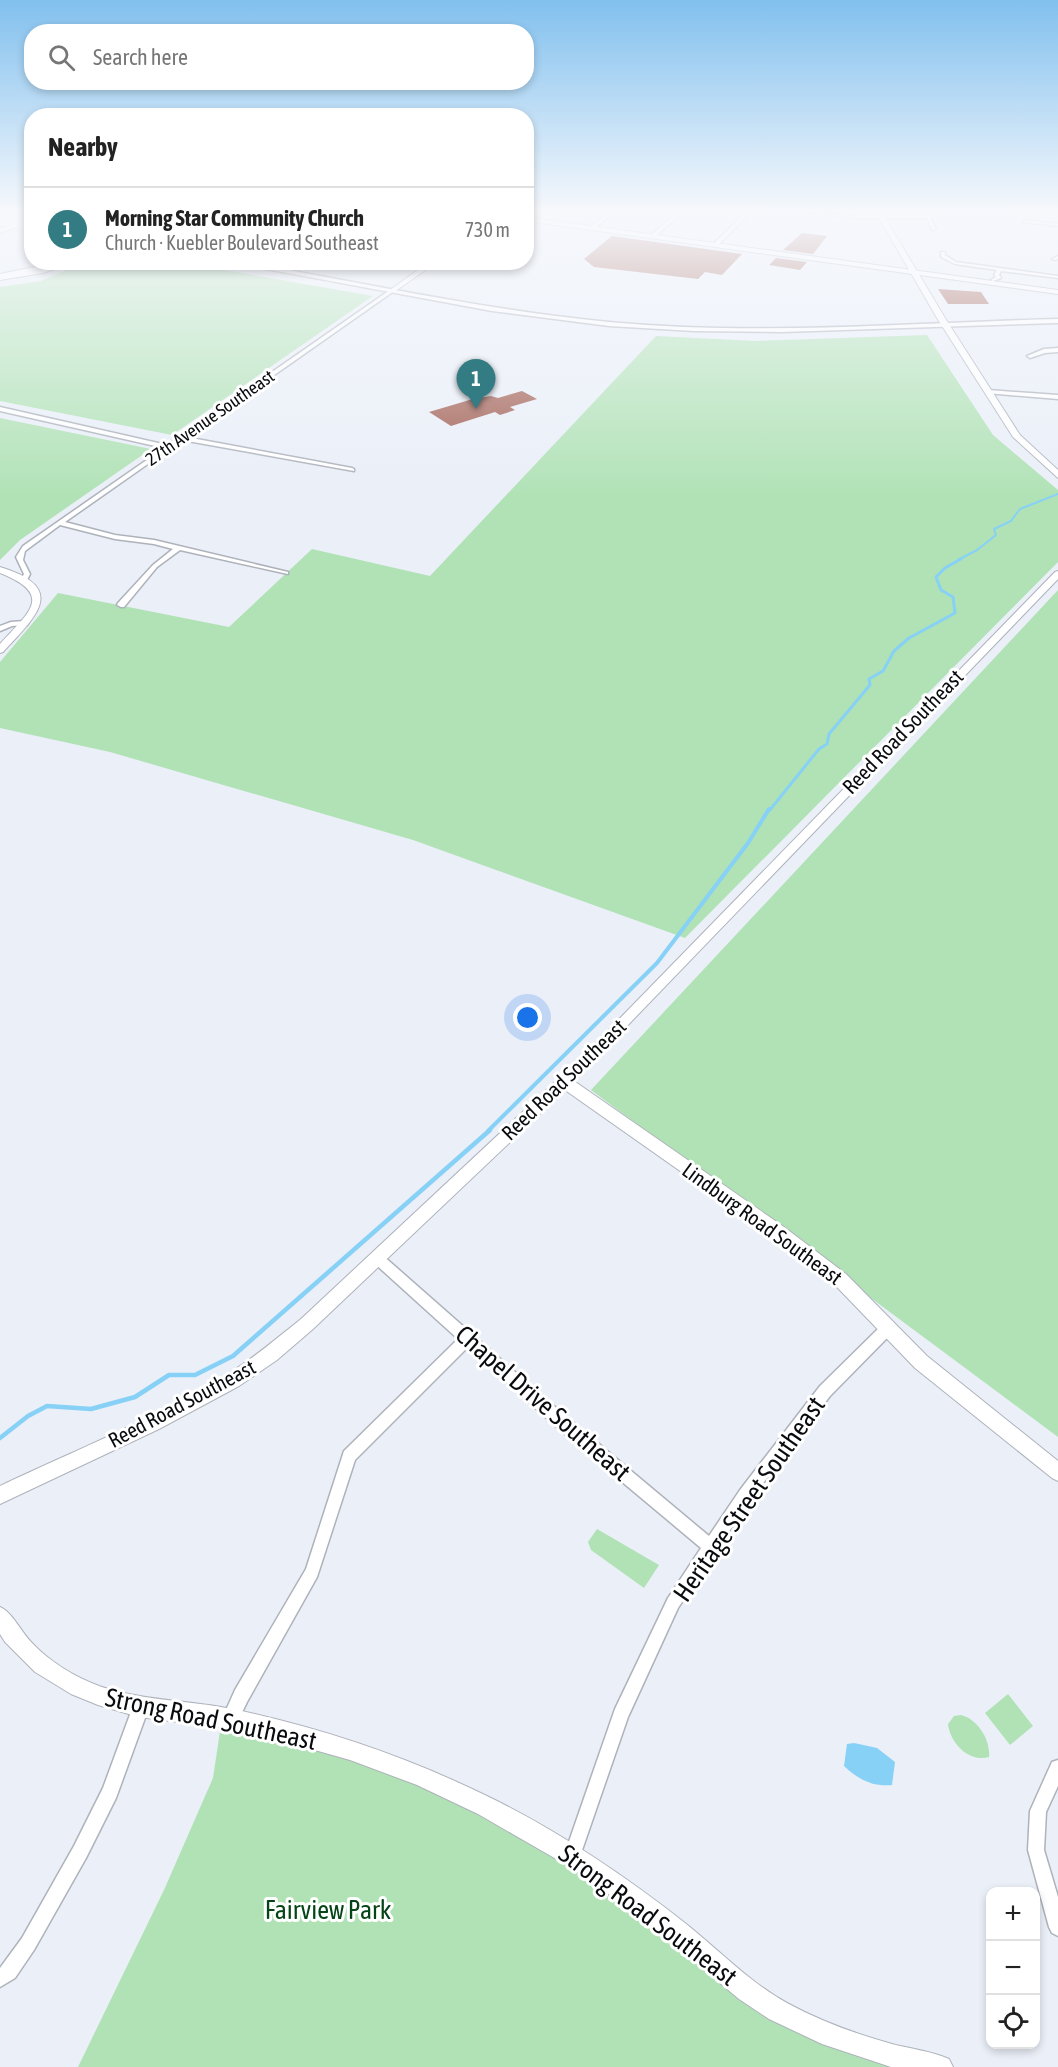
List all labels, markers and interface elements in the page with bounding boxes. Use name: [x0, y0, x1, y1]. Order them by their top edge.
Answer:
search box: [24, 24, 534, 90]
icon: search: [45, 41, 78, 74]
text: Search here: [93, 44, 188, 70]
text: Nearby: [48, 132, 118, 162]
text: Morning Star Community Church: [105, 205, 364, 231]
text: 1: [63, 218, 72, 241]
text: 730 m: [465, 218, 510, 241]
text: Church · Kuebler Boulevard Southeast: [105, 231, 379, 254]
pin: 1: [456, 360, 496, 409]
street label: 27th Avenue Southeast: [141, 365, 278, 470]
street label: Reed Road Southeast: [837, 664, 968, 798]
your location: [513, 1003, 542, 1032]
street label: Reed Road Southeast: [496, 1014, 630, 1145]
street label: Lindburg Road Southeast: [678, 1157, 847, 1289]
street label: Chapel Drive Southeast: [450, 1319, 636, 1487]
street label: Reed Road Southeast: [104, 1354, 259, 1452]
street label: Heritage Street Southeast: [667, 1391, 831, 1607]
street label: Strong Road Southeast: [103, 1682, 319, 1756]
street label: Strong Road Southeast: [553, 1838, 743, 1992]
map controls: [986, 1887, 1040, 2049]
button: +: [986, 1887, 1040, 1941]
park label: Fairview Park: [265, 1895, 391, 1925]
button: −: [986, 1941, 1040, 1995]
button: locate: [986, 1995, 1040, 2049]

